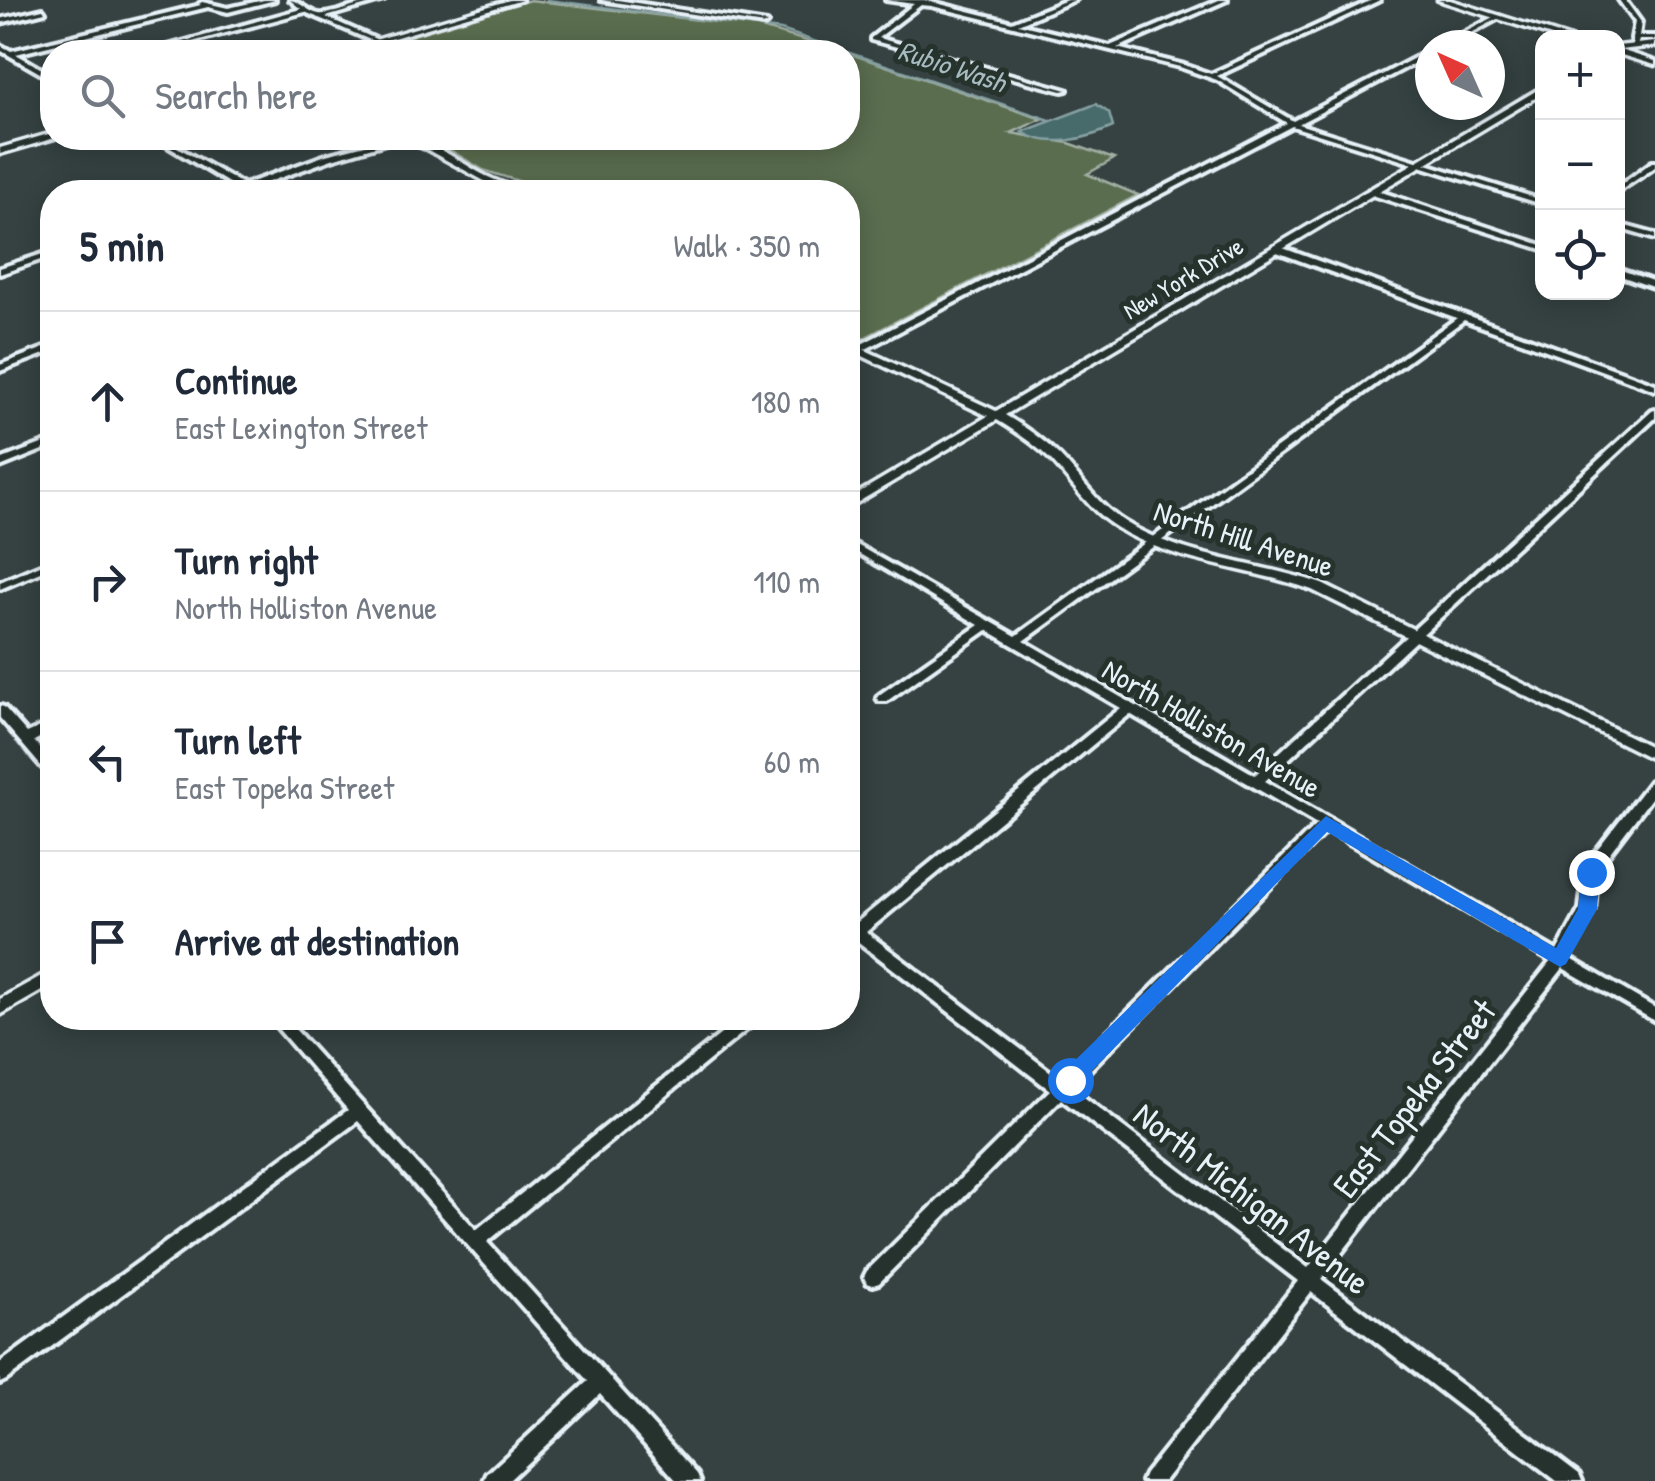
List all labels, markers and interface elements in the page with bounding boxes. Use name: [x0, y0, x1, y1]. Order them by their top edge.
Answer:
north arrow: [1415, 30, 1505, 120]
map controls: [1535, 30, 1625, 300]
button: +: [1535, 30, 1625, 120]
water label: Rubio Wash: [894, 31, 1012, 102]
search box: [40, 40, 860, 150]
icon: search: [75, 68, 130, 123]
text: Search here: [155, 69, 317, 121]
button: −: [1535, 120, 1625, 210]
button: locate: [1535, 210, 1625, 300]
text: 5 min: [80, 217, 164, 274]
text: Walk · 350 m: [674, 224, 820, 267]
street label: New York Drive: [1117, 229, 1249, 327]
text: Continue: [175, 354, 297, 406]
icon: ahead: [80, 374, 135, 429]
text: 180 m: [751, 380, 820, 423]
text: East Lexington Street: [175, 406, 427, 449]
street label: North Hill Avenue: [1149, 490, 1339, 586]
text: Turn right: [175, 534, 318, 586]
icon: right: [80, 554, 135, 609]
text: 110 m: [753, 560, 820, 603]
text: North Holliston Avenue: [175, 586, 437, 629]
street label: North Holliston Avenue: [1096, 649, 1328, 807]
text: Turn left: [175, 714, 300, 766]
icon: left: [80, 734, 135, 789]
text: 60 m: [764, 740, 820, 783]
text: East Topeka Street: [175, 766, 394, 809]
route end: [1569, 850, 1615, 896]
icon: arrive: [80, 914, 135, 969]
text: Arrive at destination: [175, 915, 459, 967]
street label: East Topeka Street: [1322, 988, 1507, 1207]
route start: [1048, 1058, 1094, 1104]
street label: North Michigan Avenue: [1124, 1091, 1380, 1305]

